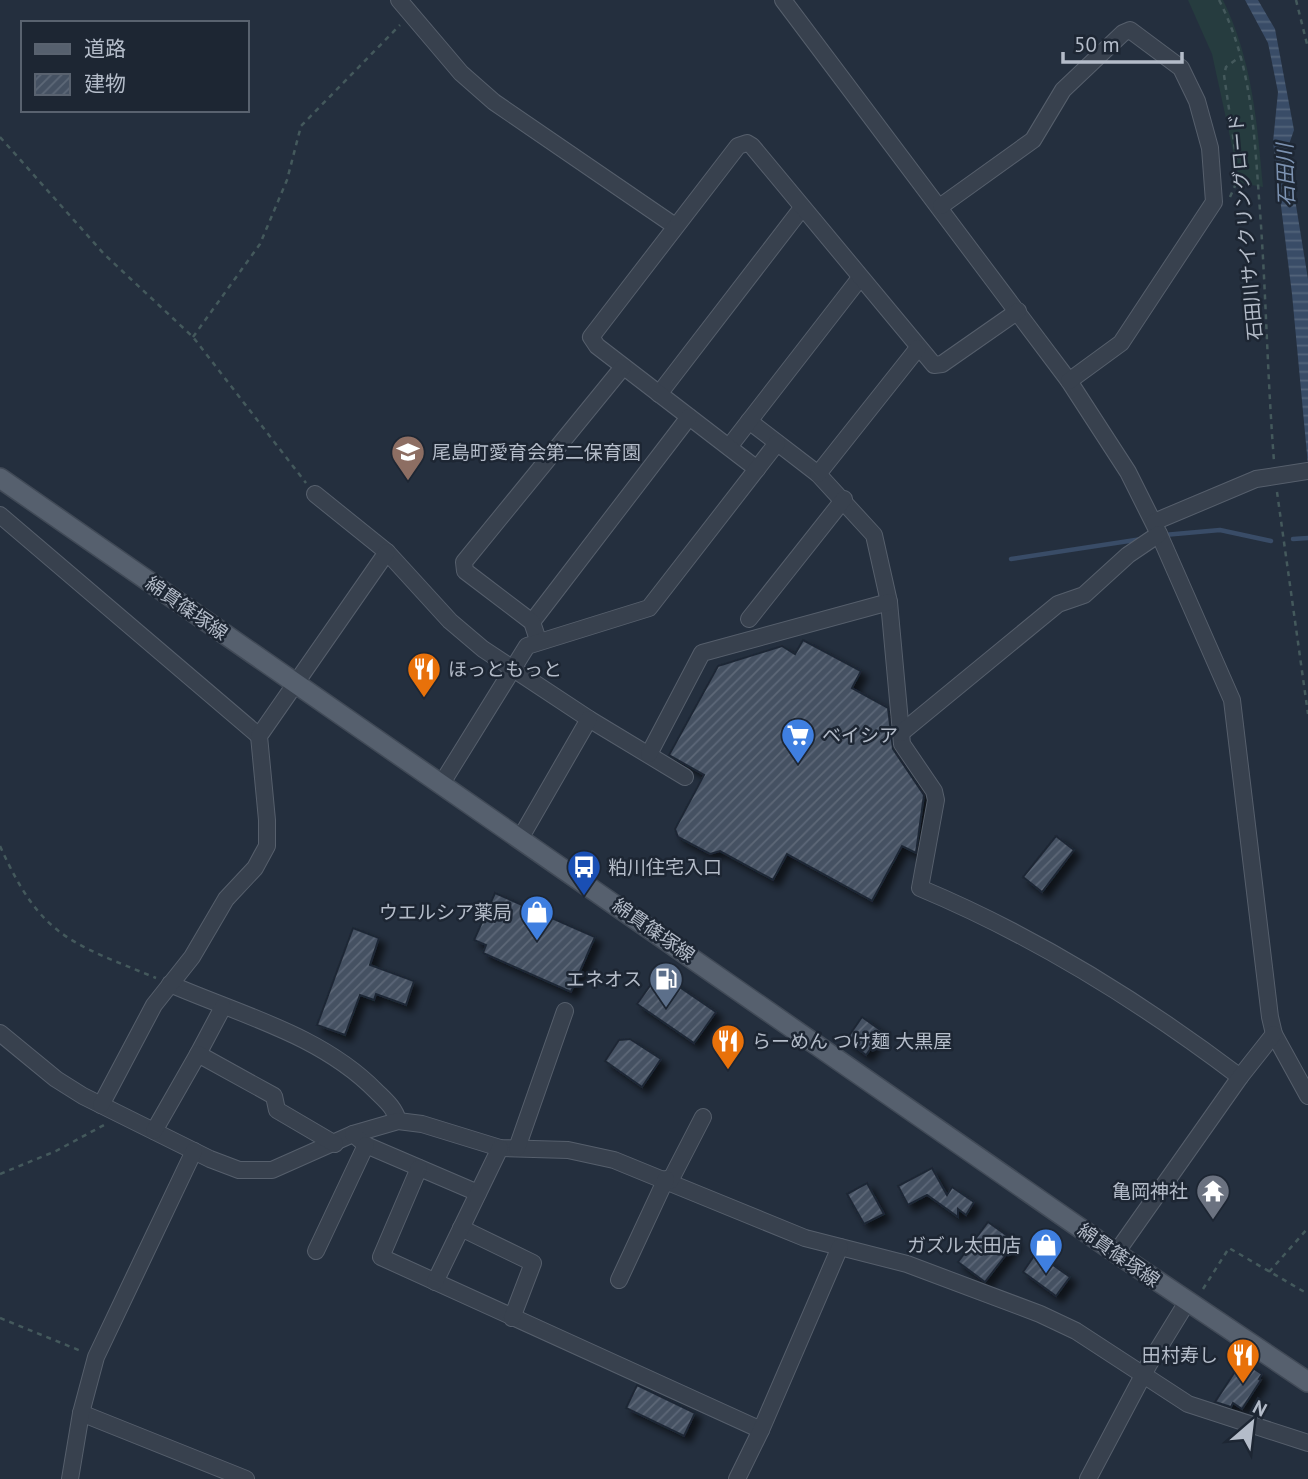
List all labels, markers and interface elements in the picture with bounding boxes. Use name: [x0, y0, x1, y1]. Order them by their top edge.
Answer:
legend: [21, 21, 248, 112]
scale bar: [1063, 21, 1182, 65]
text: 50 m: [1074, 31, 1120, 58]
text: 道路: [84, 35, 126, 62]
text: 建物: [84, 70, 126, 97]
street label: 石田川サイクリングロード: [1223, 113, 1267, 341]
water label: 石田川: [1271, 141, 1300, 207]
school or university icon: 尾島町愛育会第二保育園: [389, 433, 427, 482]
place label: 尾島町愛育会第二保育園: [432, 440, 641, 464]
street label: 綿貫篠塚線: [141, 571, 233, 645]
restaurant icon: ほっともっと: [405, 650, 443, 699]
place label: ほっともっと: [448, 657, 562, 681]
supermarket icon: ベイシア: [779, 716, 817, 765]
place label: ベイシア: [822, 723, 898, 747]
bus stop icon: 粕川住宅入口: [565, 848, 603, 897]
place label: 粕川住宅入口: [608, 855, 722, 879]
shop icon: ウエルシア薬局: [518, 893, 556, 942]
street label: 綿貫篠塚線: [608, 893, 700, 967]
place label: ウエルシア薬局: [379, 900, 512, 924]
fuel station icon: エネオス: [647, 960, 685, 1009]
place label: エネオス: [566, 967, 642, 991]
restaurant icon: らーめん つけ麺 大黒屋: [709, 1022, 747, 1071]
place label: らーめん つけ麺 大黒屋: [752, 1029, 952, 1053]
temple icon: 亀岡神社: [1194, 1172, 1232, 1221]
place label: 亀岡神社: [1112, 1179, 1188, 1203]
street label: 綿貫篠塚線: [1073, 1218, 1165, 1292]
shop icon: ガズル太田店: [1027, 1226, 1065, 1275]
place label: ガズル太田店: [907, 1233, 1021, 1257]
restaurant icon: 田村寿し: [1224, 1336, 1262, 1385]
place label: 田村寿し: [1142, 1343, 1218, 1367]
north arrow: [1217, 1388, 1287, 1458]
text: N: [1249, 1394, 1271, 1422]

